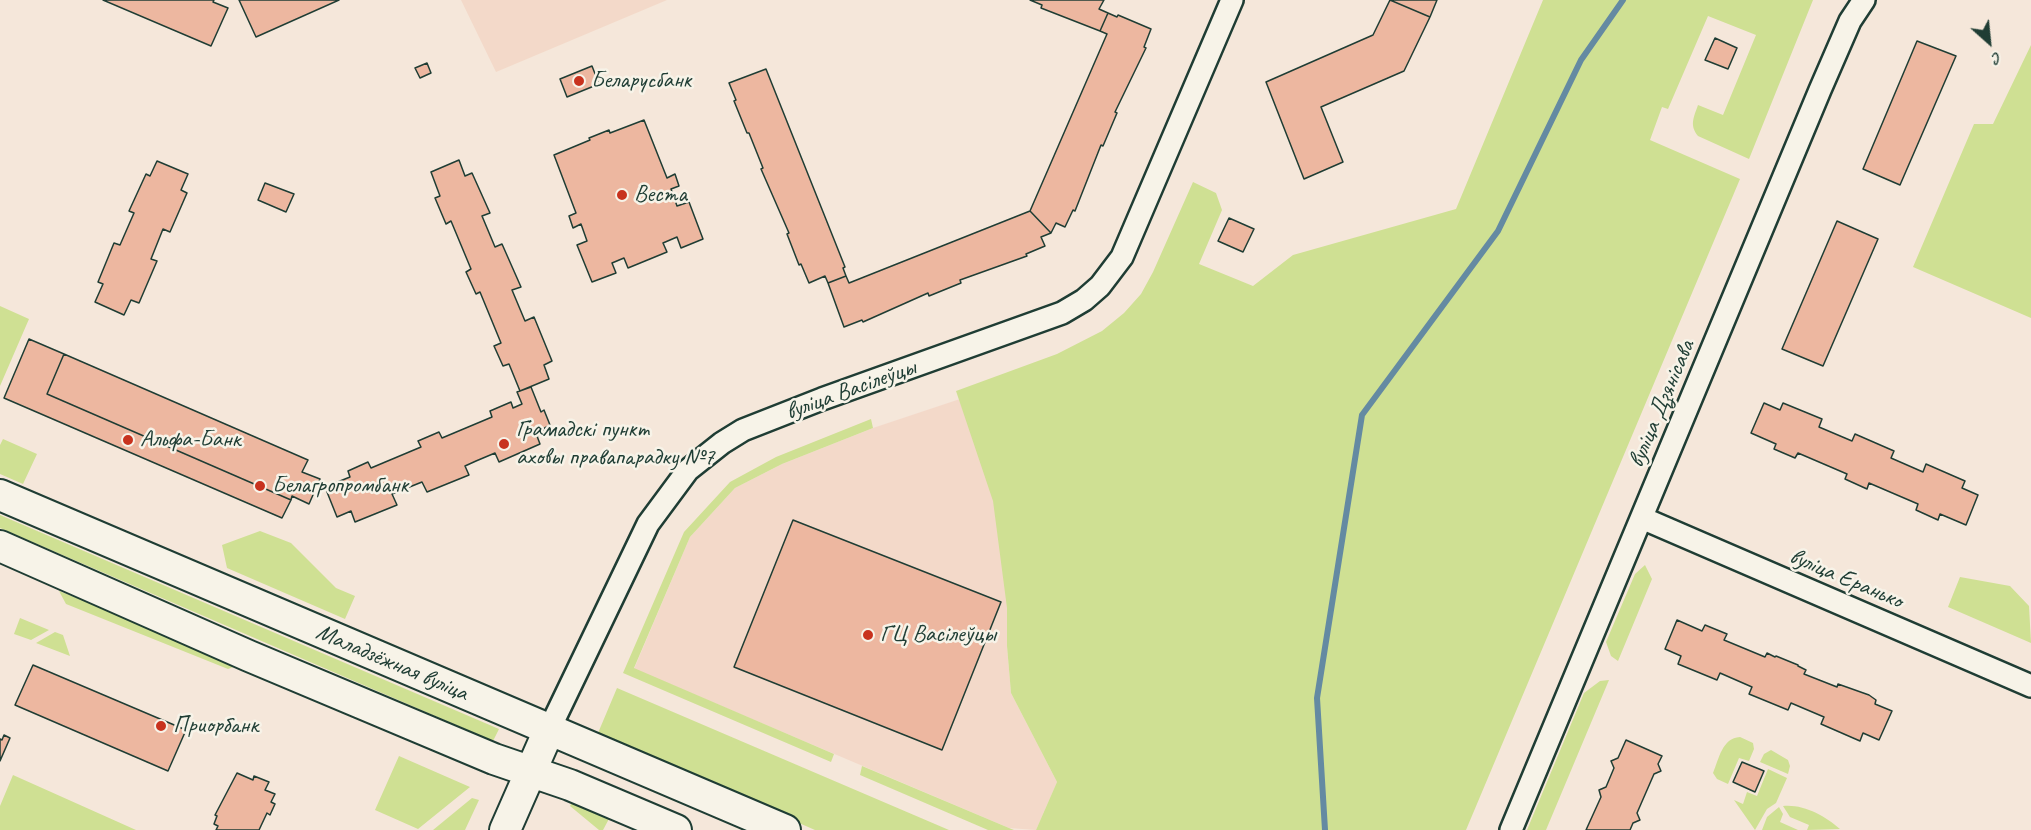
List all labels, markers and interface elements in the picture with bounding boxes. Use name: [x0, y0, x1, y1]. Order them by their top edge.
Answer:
north arrow: [1959, 12, 2019, 72]
text: С: [1989, 47, 2005, 69]
place label: Беларусбанк: [591, 67, 691, 95]
marker: Беларусбанк: [572, 74, 586, 88]
place label: Веста: [634, 181, 687, 209]
marker: Веста: [615, 188, 629, 202]
street label: вуліца Дзянісава: [1622, 336, 1702, 472]
street label: вуліца Васілеўцы: [782, 353, 920, 427]
place label: Грамадскі пункт аховы правапарадку №7: [516, 416, 714, 472]
place label: Альфа-Банк: [140, 426, 241, 454]
marker: Альфа-Банк: [121, 433, 135, 447]
marker: Грамадскі пункт аховы правапарадку №7: [497, 437, 511, 451]
place label: Белагропромбанк: [272, 472, 408, 500]
marker: Белагропромбанк: [253, 479, 267, 493]
street label: вуліца Еранько: [1785, 542, 1907, 616]
street label: Маладзёжная вуліца: [312, 618, 472, 708]
place label: ГЦ Васілеўцы: [880, 621, 996, 649]
marker: ГЦ Васілеўцы: [861, 628, 875, 642]
place label: Приорбанк: [173, 712, 258, 740]
marker: Приорбанк: [154, 719, 168, 733]

